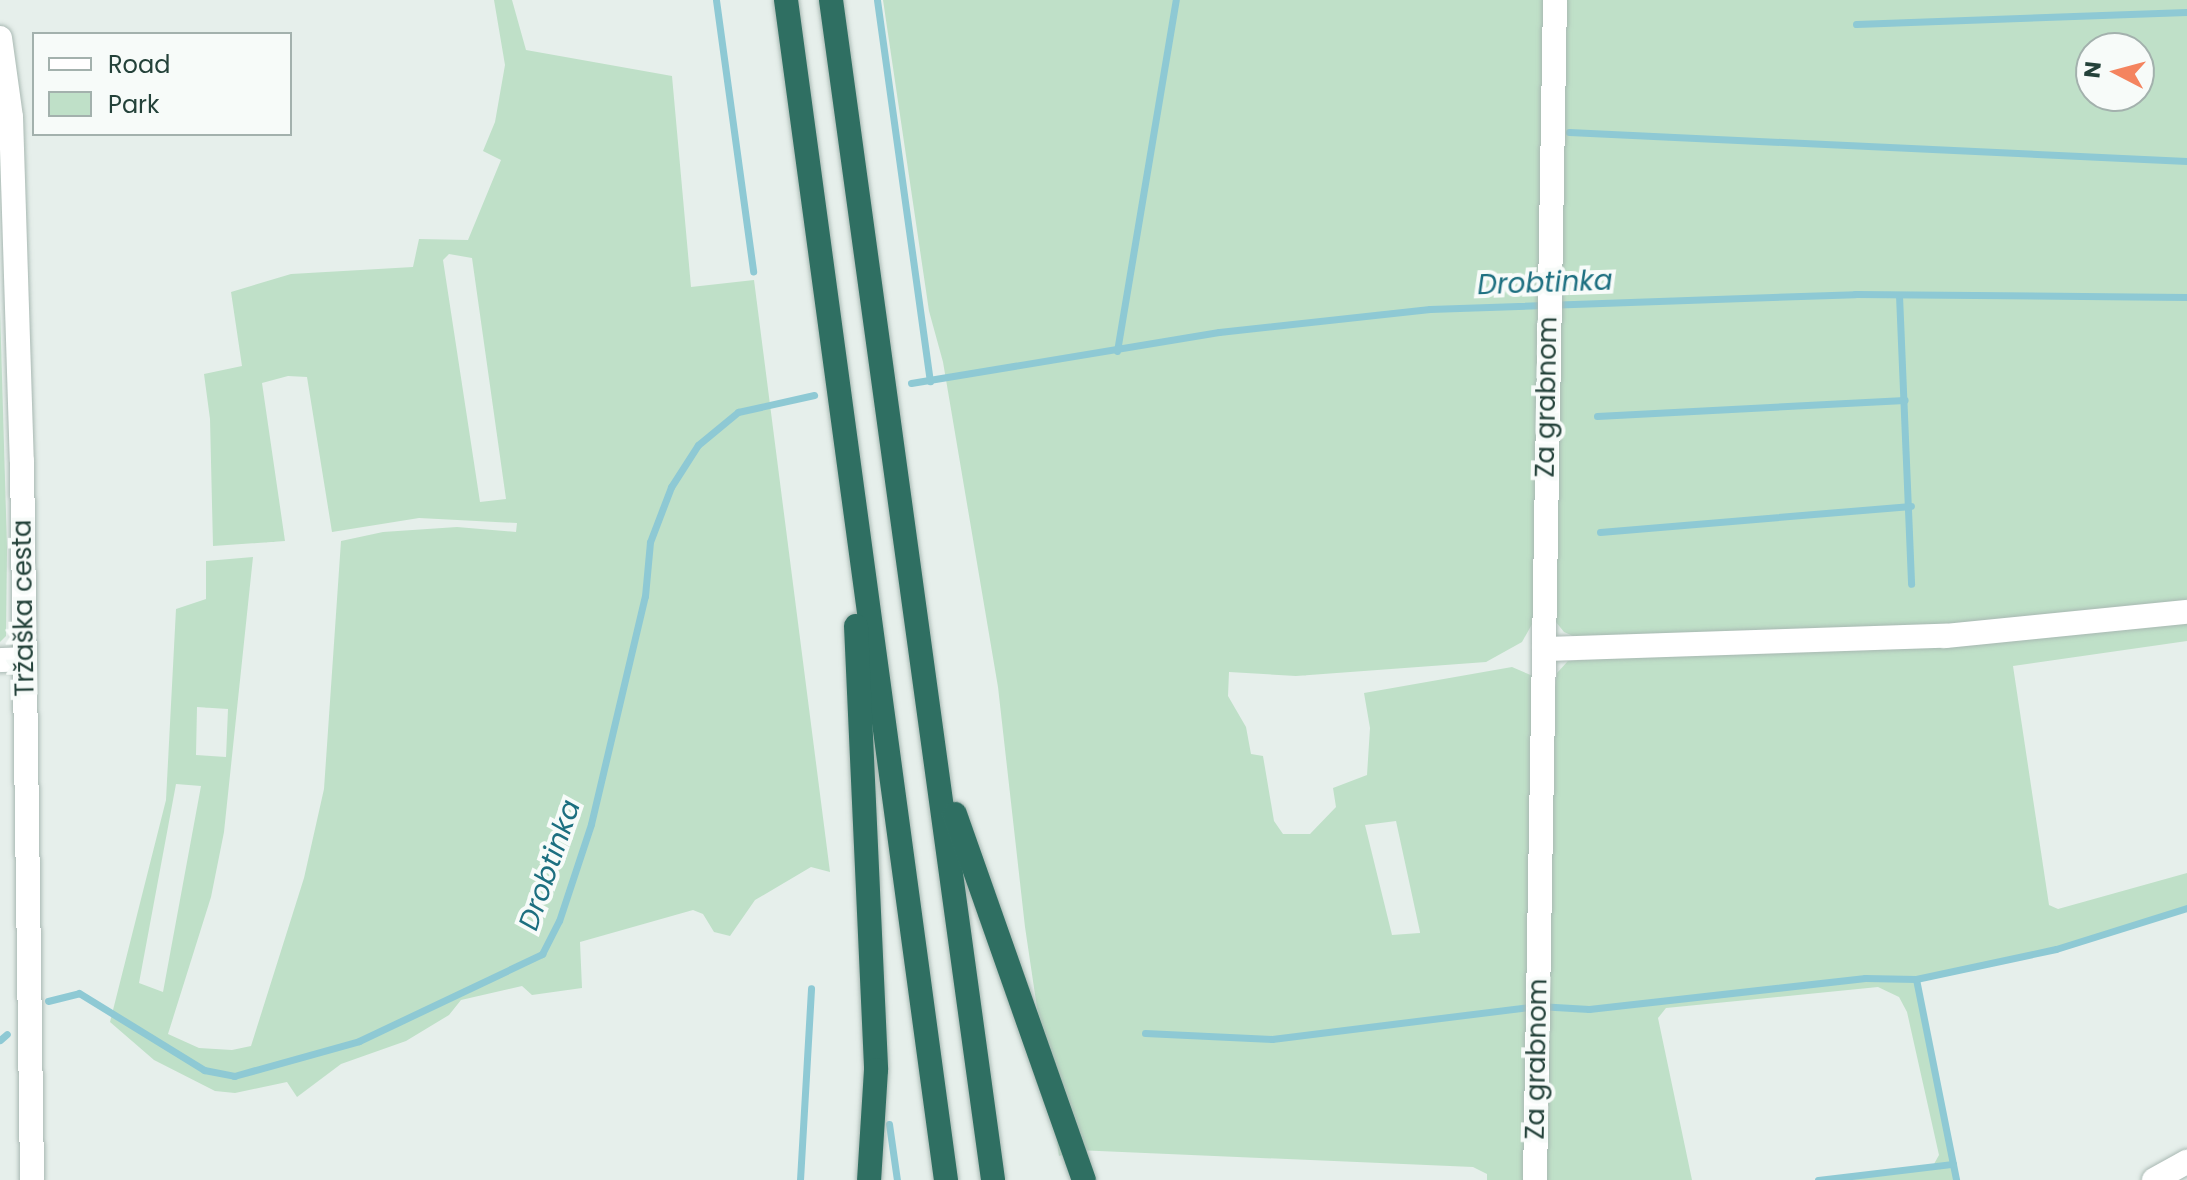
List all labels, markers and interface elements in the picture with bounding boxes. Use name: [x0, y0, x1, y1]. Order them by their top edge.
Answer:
legend: [32, 32, 292, 136]
north arrow: [2075, 32, 2155, 112]
text: Road: [108, 48, 170, 81]
text: N: [2076, 60, 2109, 80]
text: Park: [108, 88, 159, 121]
water label: Drobtinka: [1477, 264, 1613, 302]
street label: Za grabnom: [1530, 316, 1564, 478]
street label: Tržaška cesta: [7, 519, 41, 697]
water label: Drobtinka: [512, 796, 588, 934]
street label: Za grabnom: [1520, 978, 1554, 1140]

